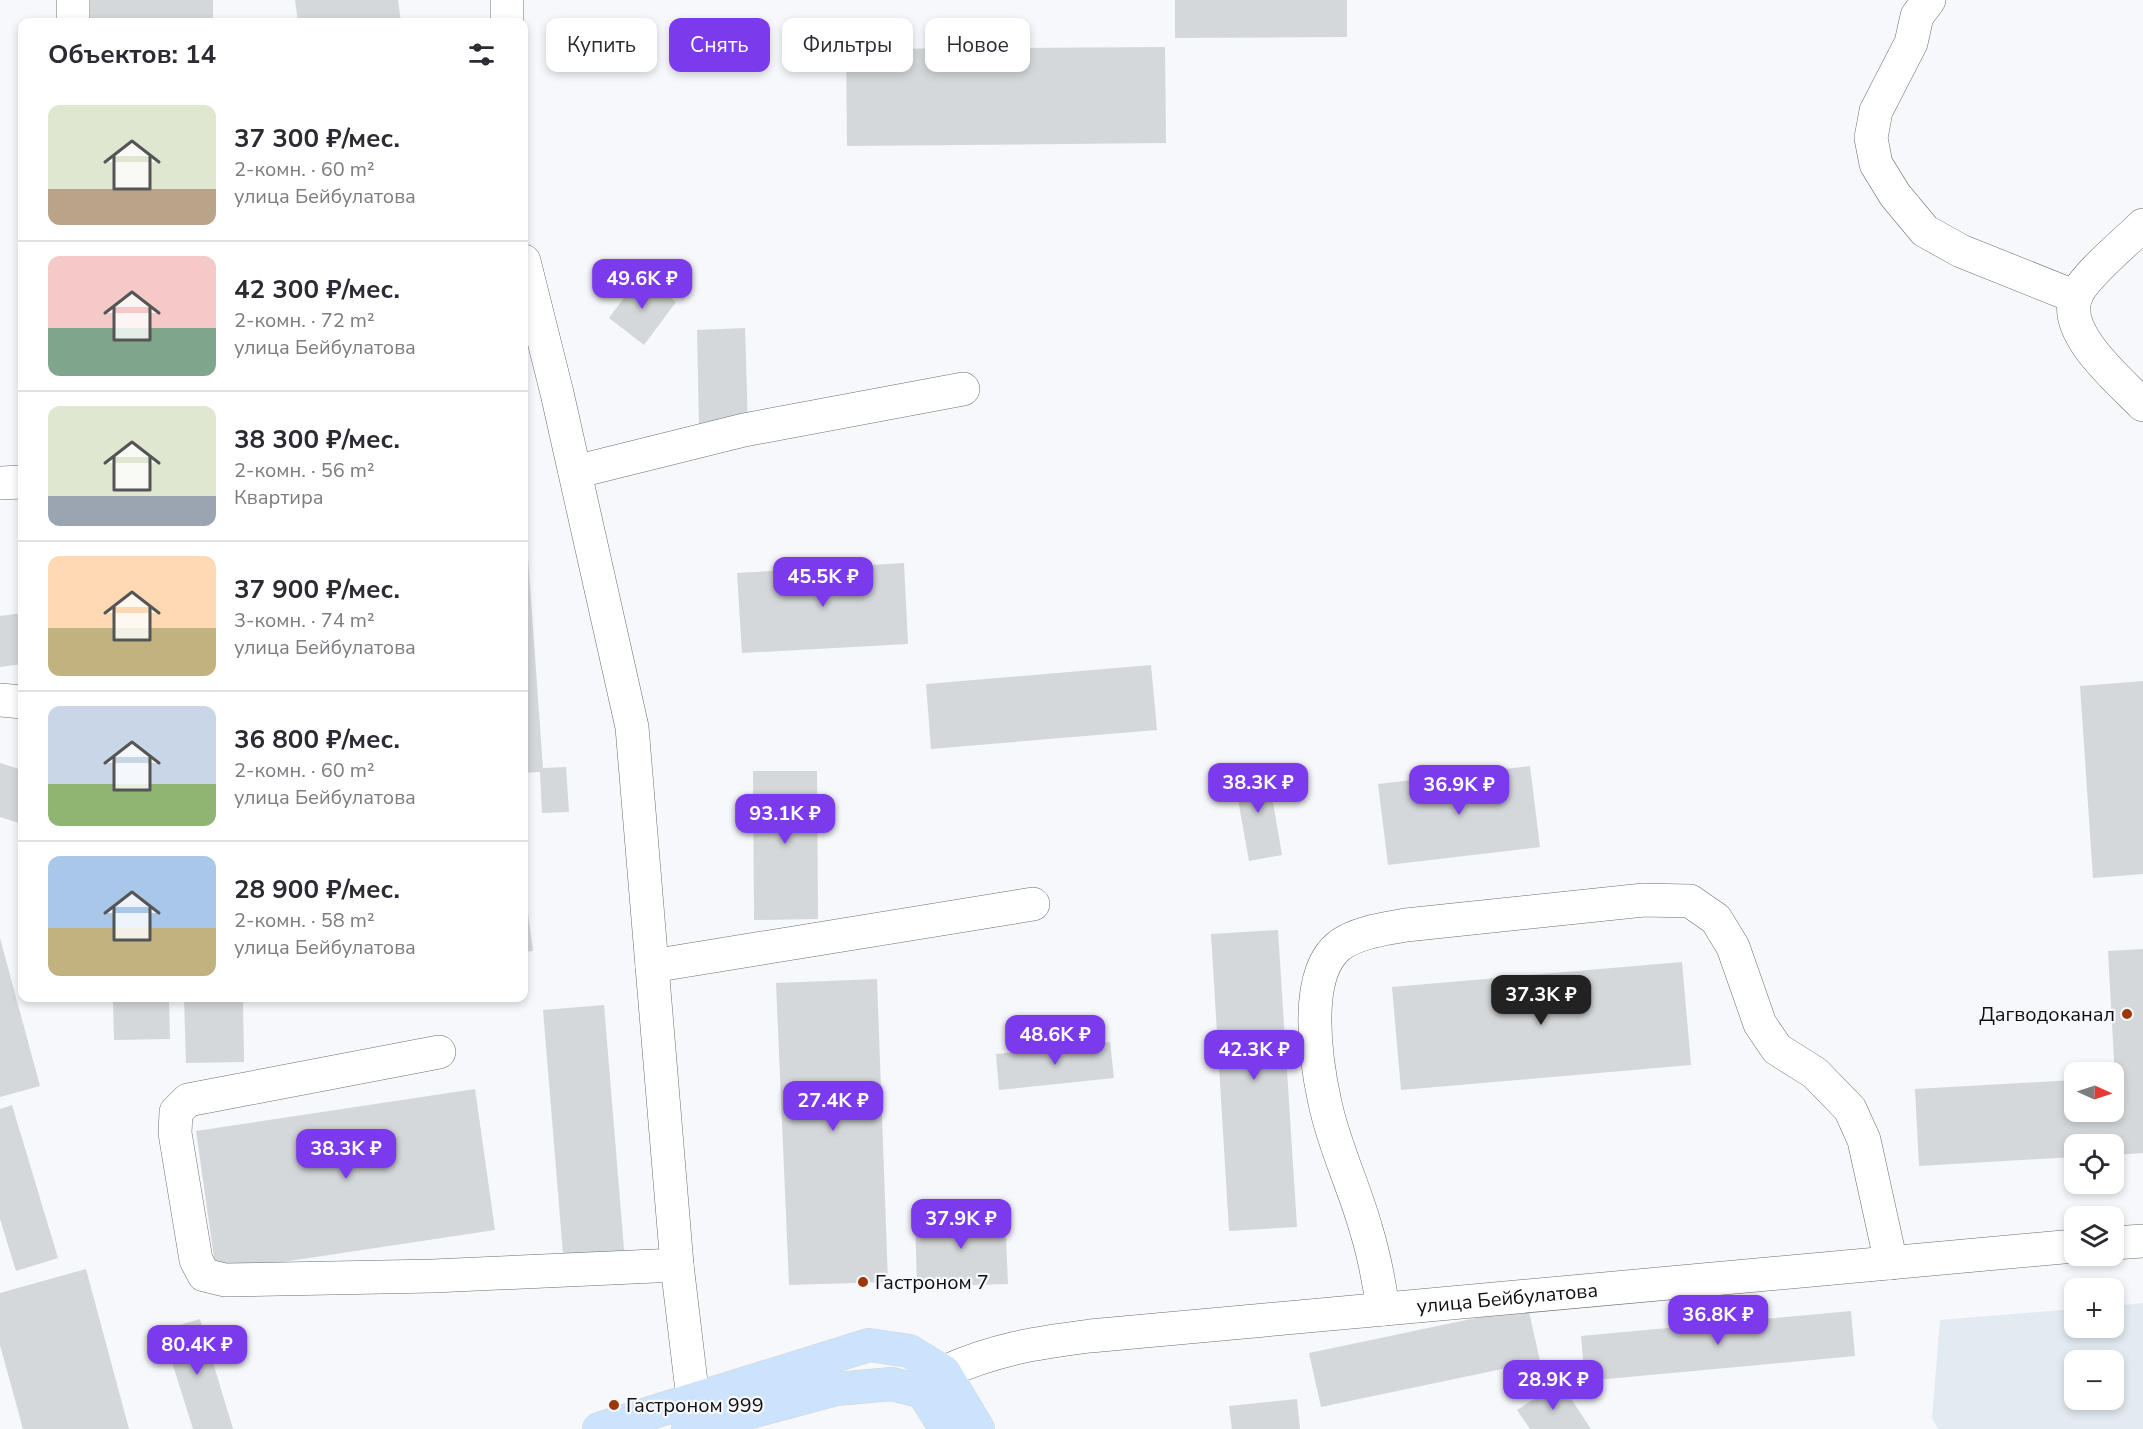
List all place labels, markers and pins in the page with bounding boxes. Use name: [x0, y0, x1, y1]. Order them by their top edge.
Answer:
pin: 49.6K ₽: [587, 259, 697, 310]
pin: 45.5K ₽: [768, 557, 878, 608]
pin: 38.3K ₽: [1203, 763, 1313, 814]
pin: 36.9K ₽: [1404, 765, 1514, 816]
pin: 93.1K ₽: [730, 794, 840, 845]
pin: 37.3K ₽: [1486, 975, 1596, 1026]
place label: Дагводоканал: [1979, 1001, 2115, 1028]
marker: Дагводоканал: [2120, 1007, 2134, 1021]
pin: 48.6K ₽: [1000, 1015, 1110, 1066]
pin: 42.3K ₽: [1199, 1030, 1309, 1081]
pin: 27.4K ₽: [778, 1081, 888, 1132]
pin: 38.3K ₽: [291, 1129, 401, 1180]
pin: 37.9K ₽: [906, 1199, 1016, 1250]
place label: Гастроном 7: [875, 1269, 989, 1296]
marker: Гастроном 7: [856, 1275, 870, 1289]
pin: 36.8K ₽: [1663, 1295, 1773, 1346]
pin: 80.4K ₽: [142, 1325, 252, 1376]
pin: 28.9K ₽: [1498, 1360, 1608, 1411]
place label: Гастроном 999: [626, 1392, 764, 1419]
marker: Гастроном 999: [607, 1398, 621, 1412]

